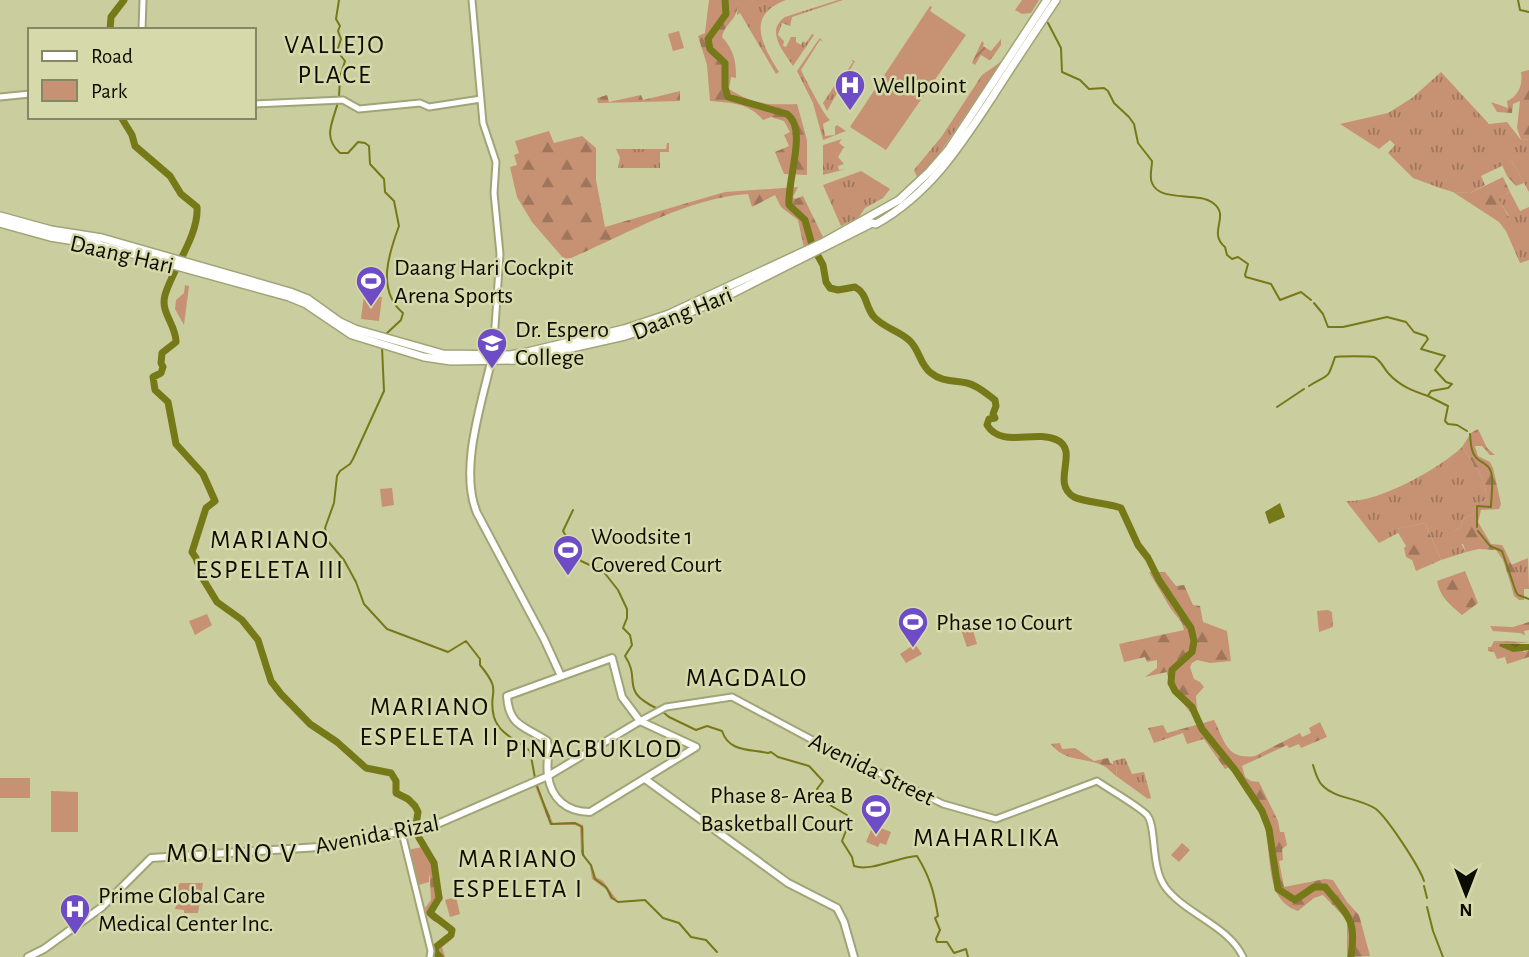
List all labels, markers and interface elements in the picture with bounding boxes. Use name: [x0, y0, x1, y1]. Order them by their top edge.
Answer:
legend: [28, 28, 256, 119]
district label: VALLEJO PLACE: [284, 32, 386, 88]
text: Road: [91, 46, 133, 67]
hospital icon: Wellpoint: [833, 68, 867, 112]
place label: Wellpoint: [873, 74, 966, 98]
text: Park: [91, 81, 128, 102]
street label: Daang Hari: [68, 231, 176, 279]
place label: Daang Hari Cockpit Arena Sports: [394, 256, 574, 308]
sports icon: Daang Hari Cockpit Arena Sports: [354, 264, 388, 308]
street label: Daang Hari: [629, 283, 736, 345]
place label: Dr. Espero College: [515, 318, 609, 370]
school or university icon: Dr. Espero College: [475, 326, 509, 370]
place label: Woodsite 1 Covered Court: [591, 525, 722, 577]
district label: MARIANO ESPELETA III: [195, 527, 345, 583]
sports icon: Woodsite 1 Covered Court: [551, 533, 585, 577]
sports icon: Phase 10 Court: [896, 605, 930, 649]
place label: Phase 10 Court: [936, 611, 1072, 635]
district label: MAGDALO: [686, 665, 808, 691]
district label: MARIANO ESPELETA II: [360, 694, 500, 750]
street label: Avenida Street: [805, 729, 938, 811]
district label: PINAGBUKLOD: [505, 736, 683, 762]
place label: Phase 8- Area B Basketball Court: [700, 784, 853, 836]
sports icon: Phase 8- Area B Basketball Court: [859, 792, 893, 836]
street label: Avenida Rizal: [313, 811, 441, 859]
district label: MAHARLIKA: [913, 825, 1061, 851]
district label: MOLINO V: [166, 840, 298, 868]
district label: MARIANO ESPELETA I: [452, 846, 584, 902]
north arrow: [1431, 859, 1501, 929]
place label: Prime Global Care Medical Center Inc.: [98, 884, 274, 936]
hospital icon: Prime Global Care Medical Center Inc.: [58, 892, 92, 936]
text: N: [1459, 900, 1473, 919]

